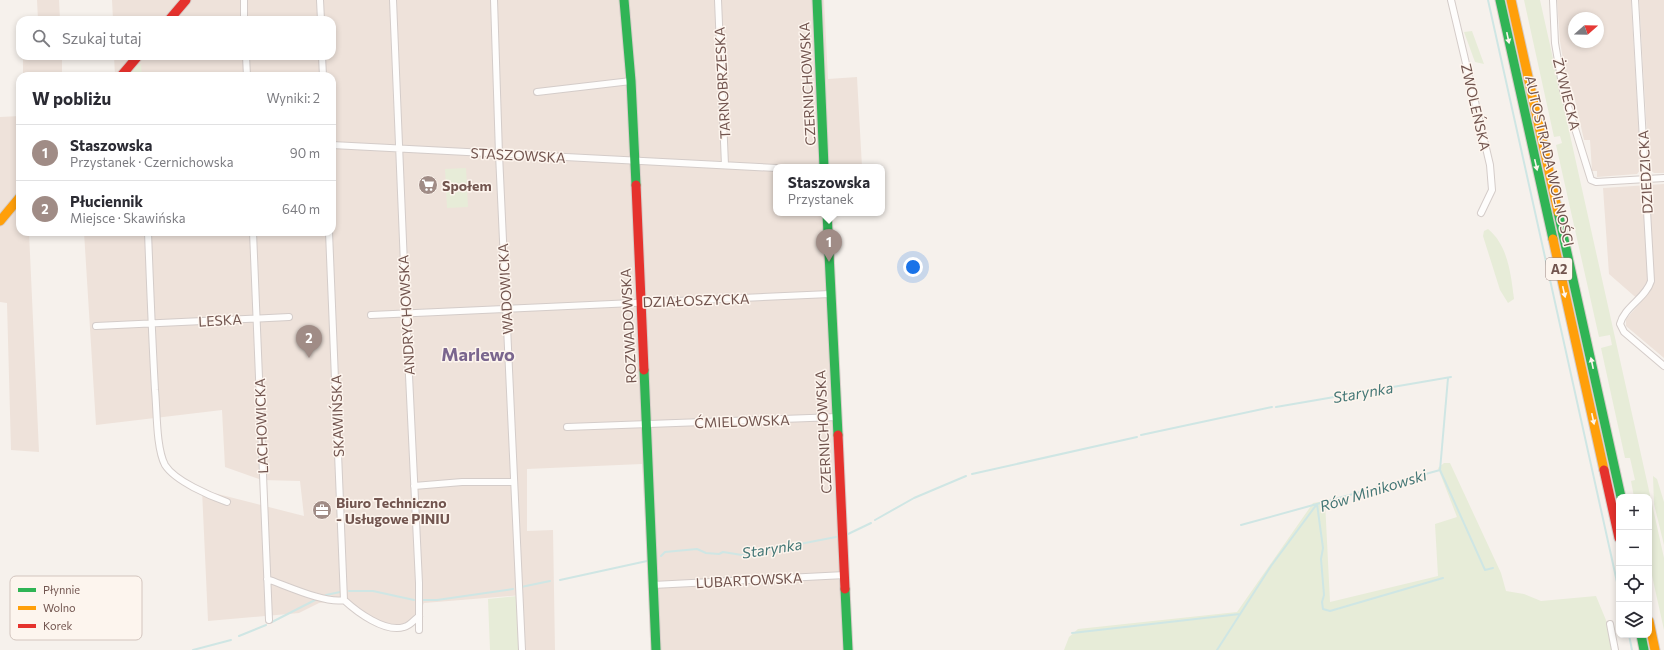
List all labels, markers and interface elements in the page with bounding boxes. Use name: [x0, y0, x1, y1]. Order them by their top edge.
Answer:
north arrow: [1568, 12, 1604, 48]
search box: [16, 16, 336, 60]
street label: CZERNICHOWSKA: [795, 21, 819, 146]
street label: TARNOBRZESKA: [711, 26, 733, 139]
icon: search: [30, 27, 52, 49]
text: Szukaj tutaj: [62, 29, 142, 47]
one-way arrow: [1506, 32, 1512, 44]
street label: ŻYWIECKA: [1550, 56, 1584, 132]
street label: ZWOLEŃSKA: [1458, 62, 1494, 153]
street label: AUTOSTRADA WOLNOŚCI: [1522, 74, 1578, 248]
text: W pobliżu: [32, 88, 111, 109]
text: Wyniki: 2: [266, 90, 320, 106]
street label: DZIEDZICKA: [1634, 129, 1656, 214]
text: Staszowska: [70, 136, 152, 154]
street label: STASZOWSKA: [470, 144, 566, 166]
text: 1: [42, 145, 48, 161]
text: 90 m: [290, 145, 320, 161]
text: Przystanek · Czernichowska: [70, 154, 234, 170]
one-way arrow: [1534, 159, 1540, 171]
popup: [773, 164, 885, 216]
text: Staszowska: [788, 173, 870, 191]
supermarket icon: Społem: [417, 174, 439, 196]
place label: Społem: [442, 177, 492, 194]
text: Przystanek: [788, 191, 854, 207]
text: Płuciennik: [70, 192, 143, 210]
text: 2: [41, 201, 49, 217]
text: 640 m: [282, 201, 320, 217]
text: Miejsce · Skawińska: [70, 210, 186, 226]
pin: 1: [816, 229, 842, 262]
street label: WADOWICKA: [494, 243, 516, 335]
street label: ANDRYCHOWSKA: [394, 254, 418, 376]
your location: [903, 257, 923, 277]
road number: A2: [1546, 258, 1572, 280]
street label: ROZWADOWSKA: [616, 268, 640, 384]
one-way arrow: [1562, 286, 1568, 298]
street label: DZIAŁOSZYCKA: [642, 290, 750, 310]
street label: LESKA: [198, 310, 243, 330]
pin: 2: [296, 325, 322, 358]
district label: Marlewo: [441, 343, 515, 365]
one-way arrow: [1588, 357, 1594, 369]
street label: CZERNICHOWSKA: [811, 369, 835, 494]
street label: SKAWIŃSKA: [327, 374, 347, 457]
street label: LACHOWICKA: [251, 378, 271, 474]
water label: Starynka: [1331, 378, 1395, 406]
street label: ĆMIELOWSKA: [694, 411, 790, 431]
one-way arrow: [1590, 413, 1596, 425]
water label: Rów Minikowski: [1317, 465, 1430, 515]
place label: Biuro Techniczno - Usługowe PINIU: [336, 494, 450, 527]
map controls: [1616, 494, 1652, 638]
button: +: [1616, 494, 1652, 530]
office icon: Biuro Techniczno - Usługowe PINIU: [311, 499, 333, 521]
button: −: [1616, 530, 1652, 566]
water label: Starynka: [740, 534, 804, 562]
button: locate: [1616, 566, 1652, 602]
street label: LUBARTOWSKA: [695, 569, 803, 591]
legend: [10, 576, 142, 640]
text: Płynnie: [43, 583, 80, 596]
text: Wolno: [43, 601, 76, 614]
button: layers: [1616, 602, 1652, 638]
text: Korek: [43, 619, 73, 632]

